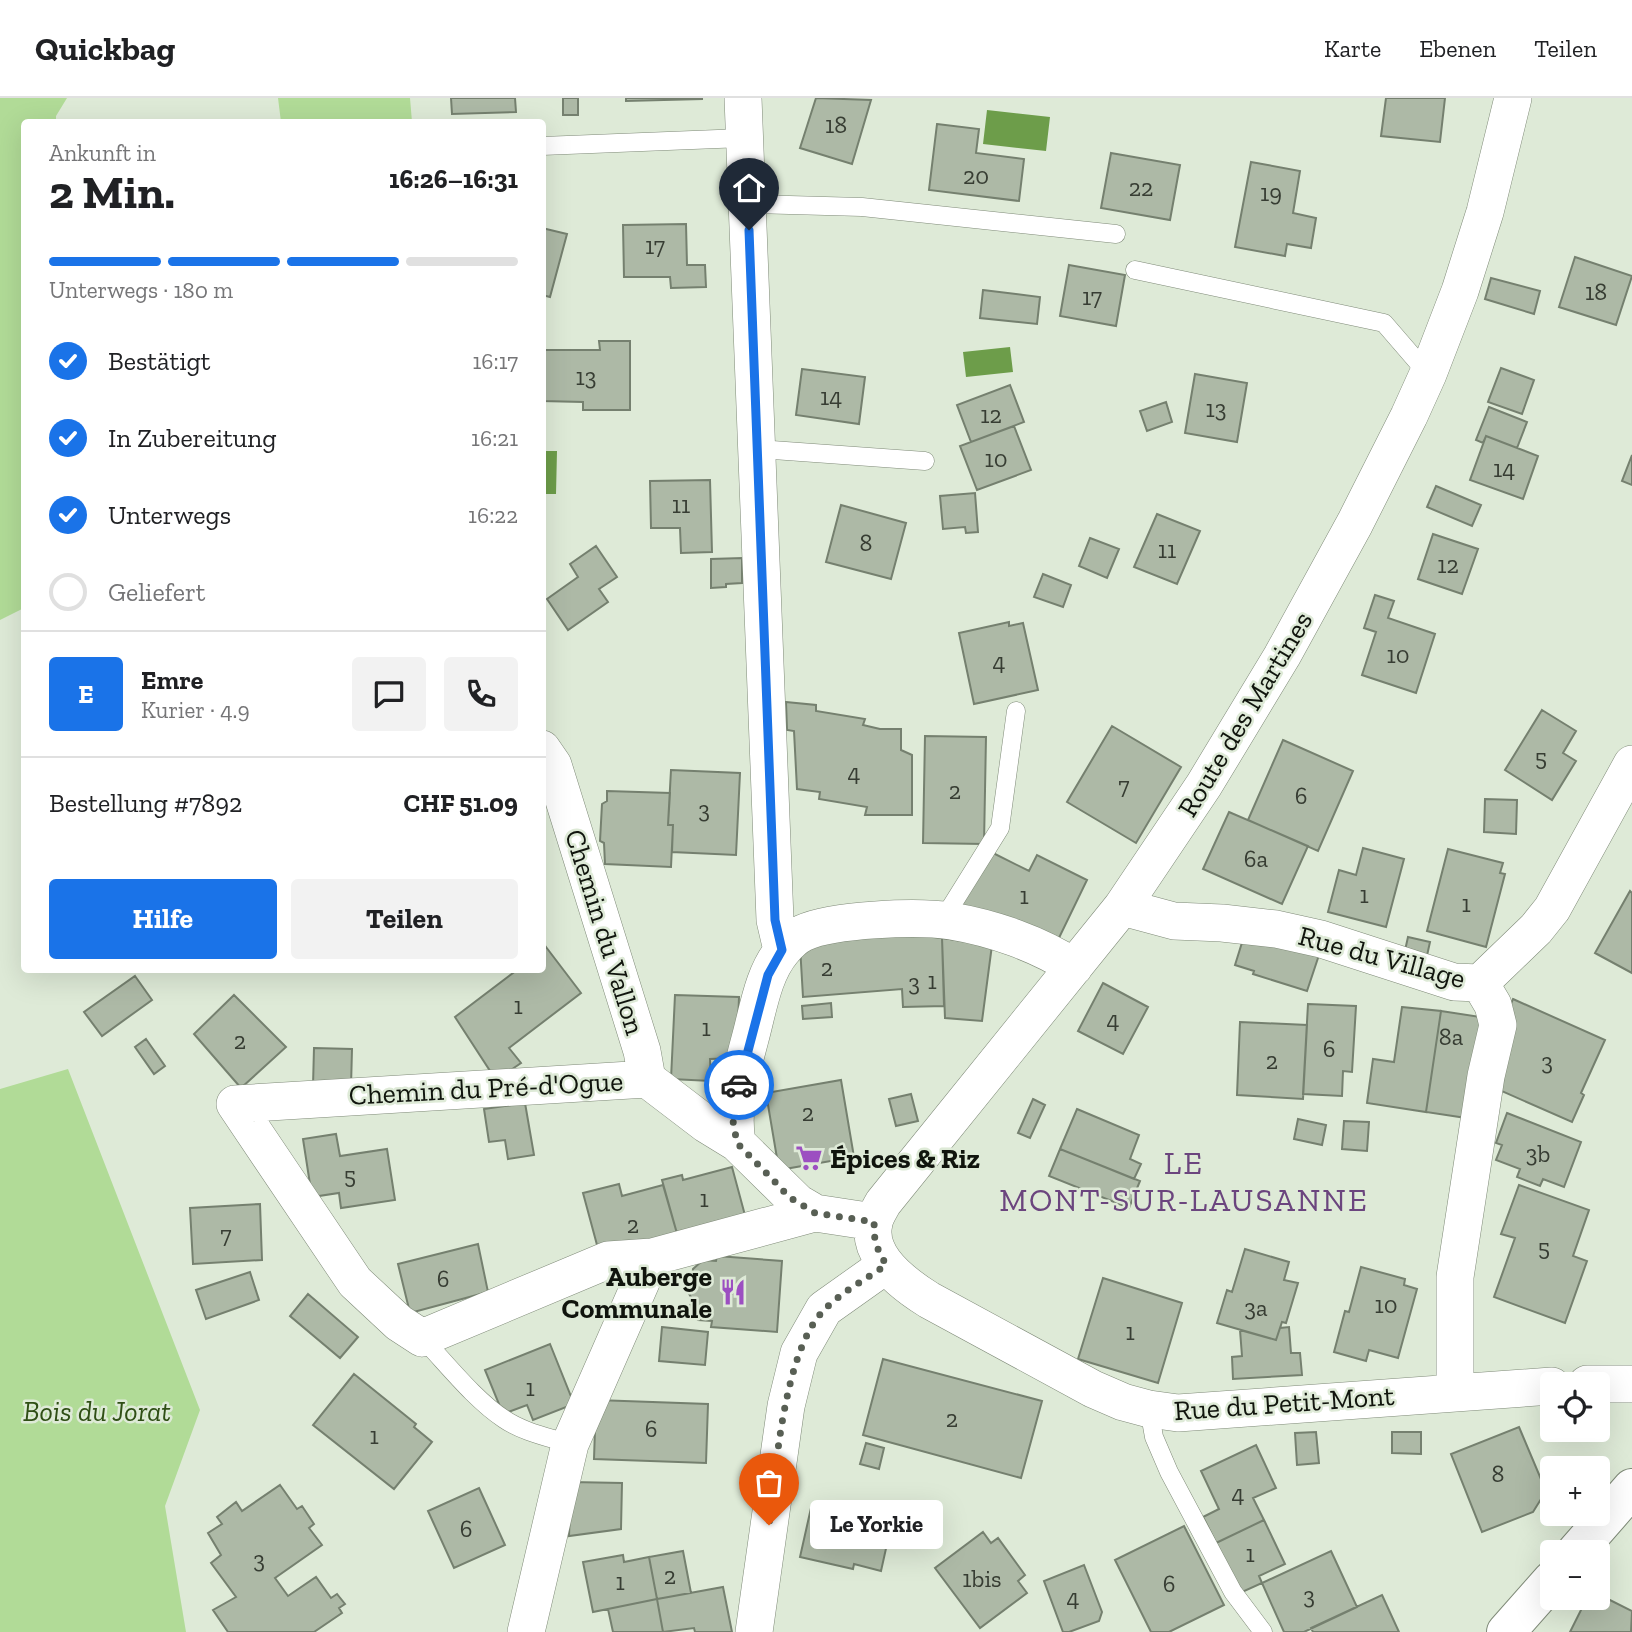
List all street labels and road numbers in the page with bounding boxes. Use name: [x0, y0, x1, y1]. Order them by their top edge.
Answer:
street label: Route des Martines: [1171, 605, 1319, 823]
street label: Chemin du Vallon: [558, 825, 652, 1039]
street label: Rue du Village: [1295, 919, 1469, 995]
street label: Chemin du Pré-d'Ogue: [348, 1064, 624, 1112]
street label: Rue du Petit-Mont: [1173, 1379, 1396, 1427]

